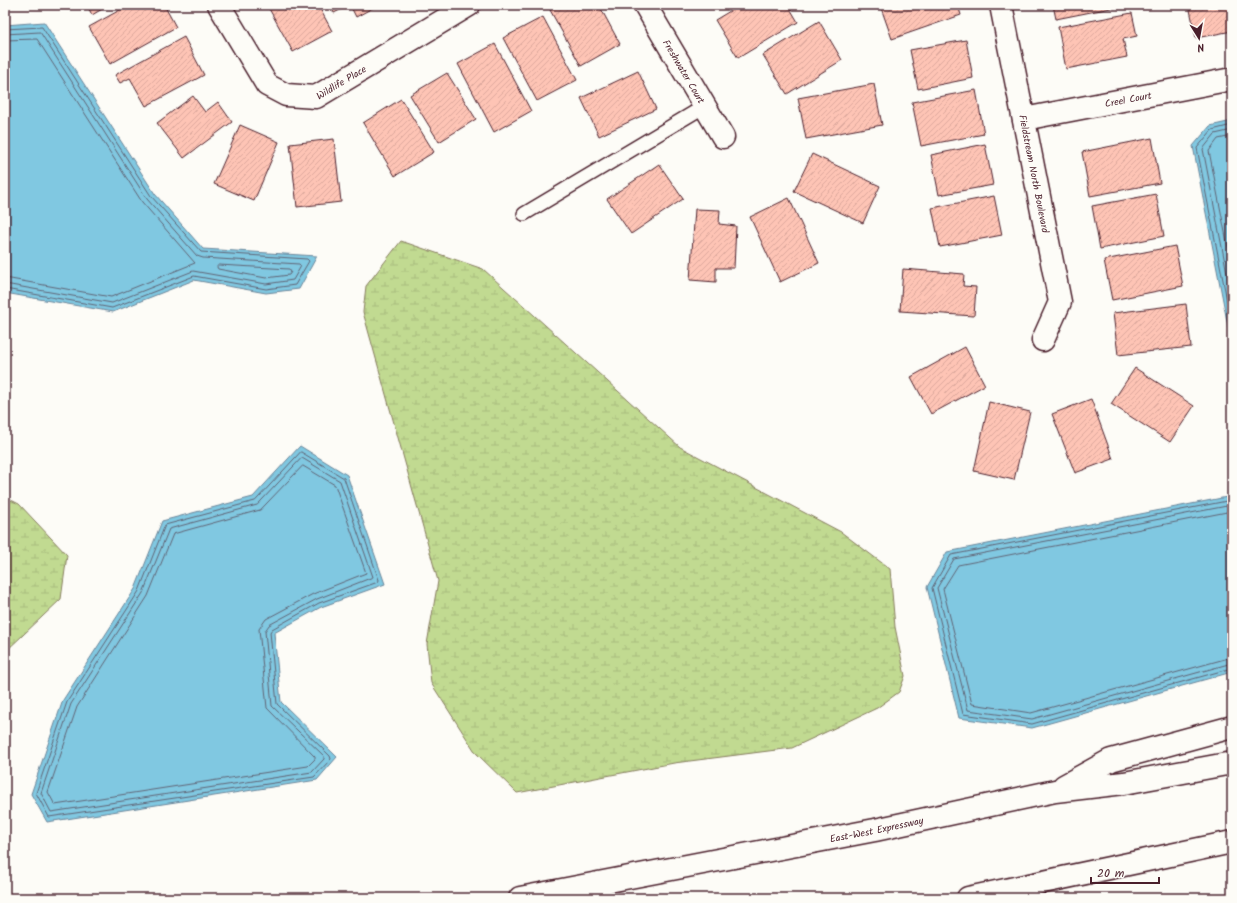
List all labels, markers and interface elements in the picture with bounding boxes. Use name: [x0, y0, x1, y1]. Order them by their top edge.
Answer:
north arrow: [1179, 18, 1219, 58]
street label: Freshwater Court: [658, 37, 709, 107]
text: N: [1196, 37, 1206, 56]
street label: Wildlife Place: [313, 61, 370, 104]
street label: Creel Court: [1104, 88, 1153, 112]
street label: Fieldstream North Boulevard: [1014, 113, 1053, 235]
street label: East-West Expressway: [828, 813, 925, 848]
scale bar: [1091, 859, 1159, 885]
text: 20 m: [1097, 864, 1125, 883]

